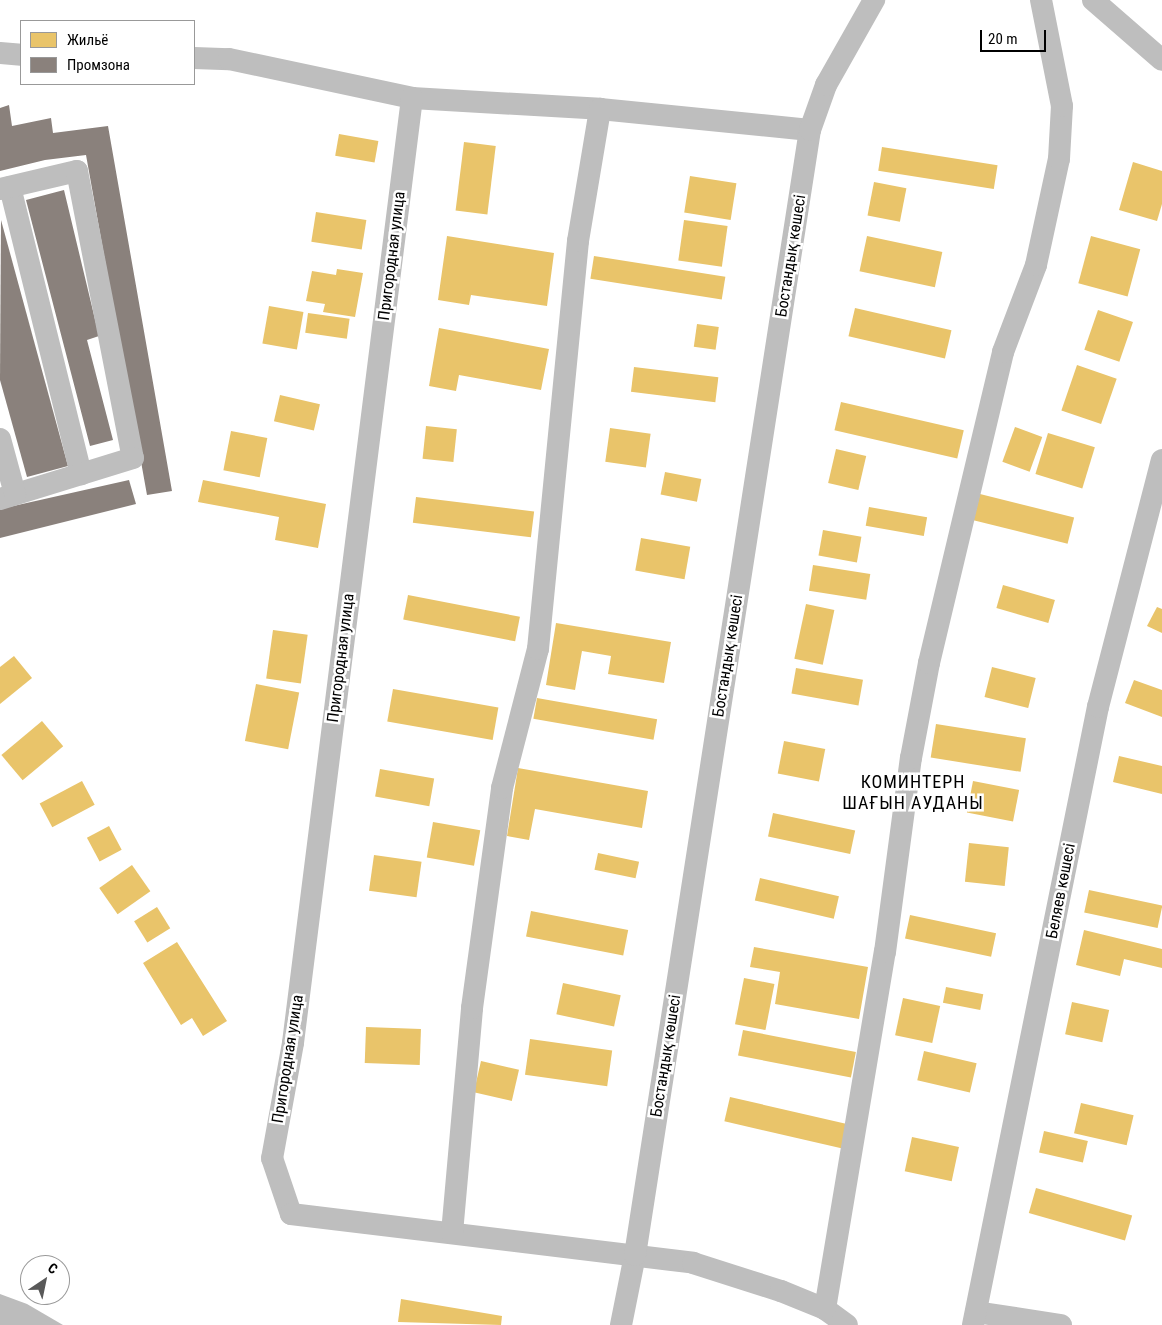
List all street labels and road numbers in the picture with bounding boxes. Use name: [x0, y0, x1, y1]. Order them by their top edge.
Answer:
street label: Пригородная улица: [375, 190, 409, 322]
street label: Бостандық көшесі: [772, 193, 810, 319]
street label: Пригородная улица: [324, 592, 358, 724]
street label: Бостандық көшесі: [709, 593, 747, 719]
street label: Беляев көшесі: [1042, 842, 1080, 940]
street label: Пригородная улица: [268, 993, 308, 1125]
street label: Бостандық көшесі: [647, 993, 685, 1119]

